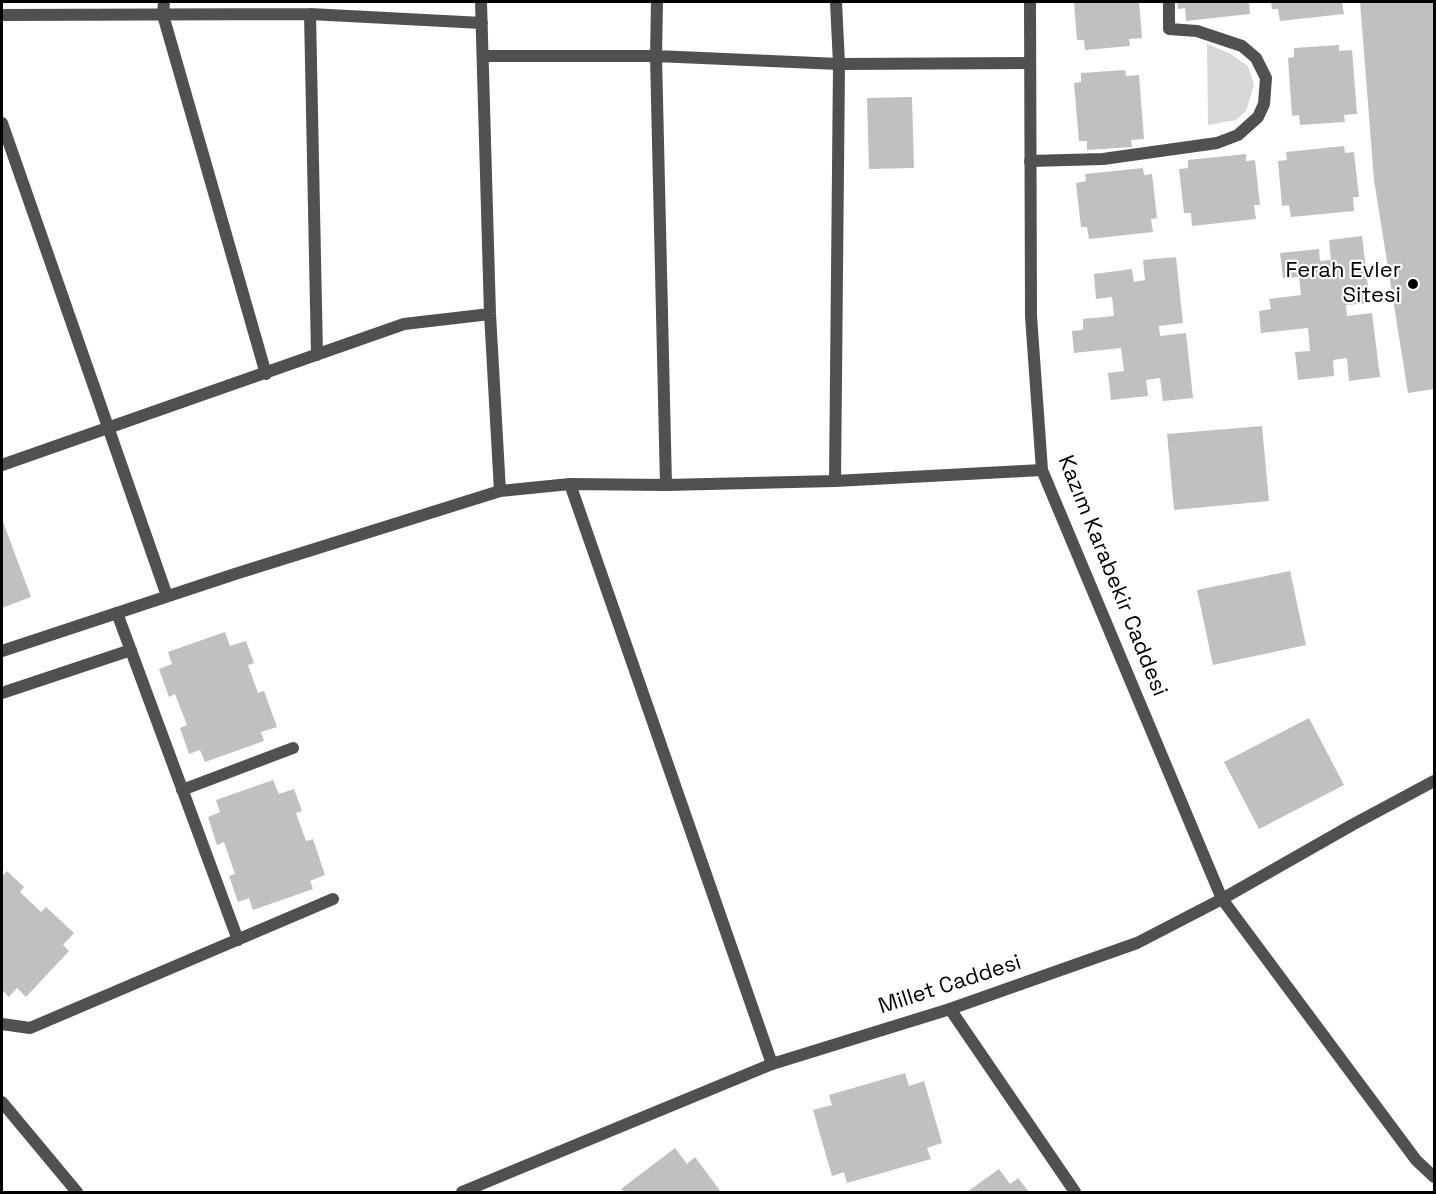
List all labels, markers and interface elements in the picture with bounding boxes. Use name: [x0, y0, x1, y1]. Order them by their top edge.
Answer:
place label: Ferah Evler Sitesi: [1286, 258, 1401, 310]
marker: Ferah Evler Sitesi: [1406, 277, 1420, 291]
street label: Kazım Karabekir Caddesi: [1052, 452, 1172, 700]
street label: Millet Caddesi: [875, 950, 1025, 1020]

